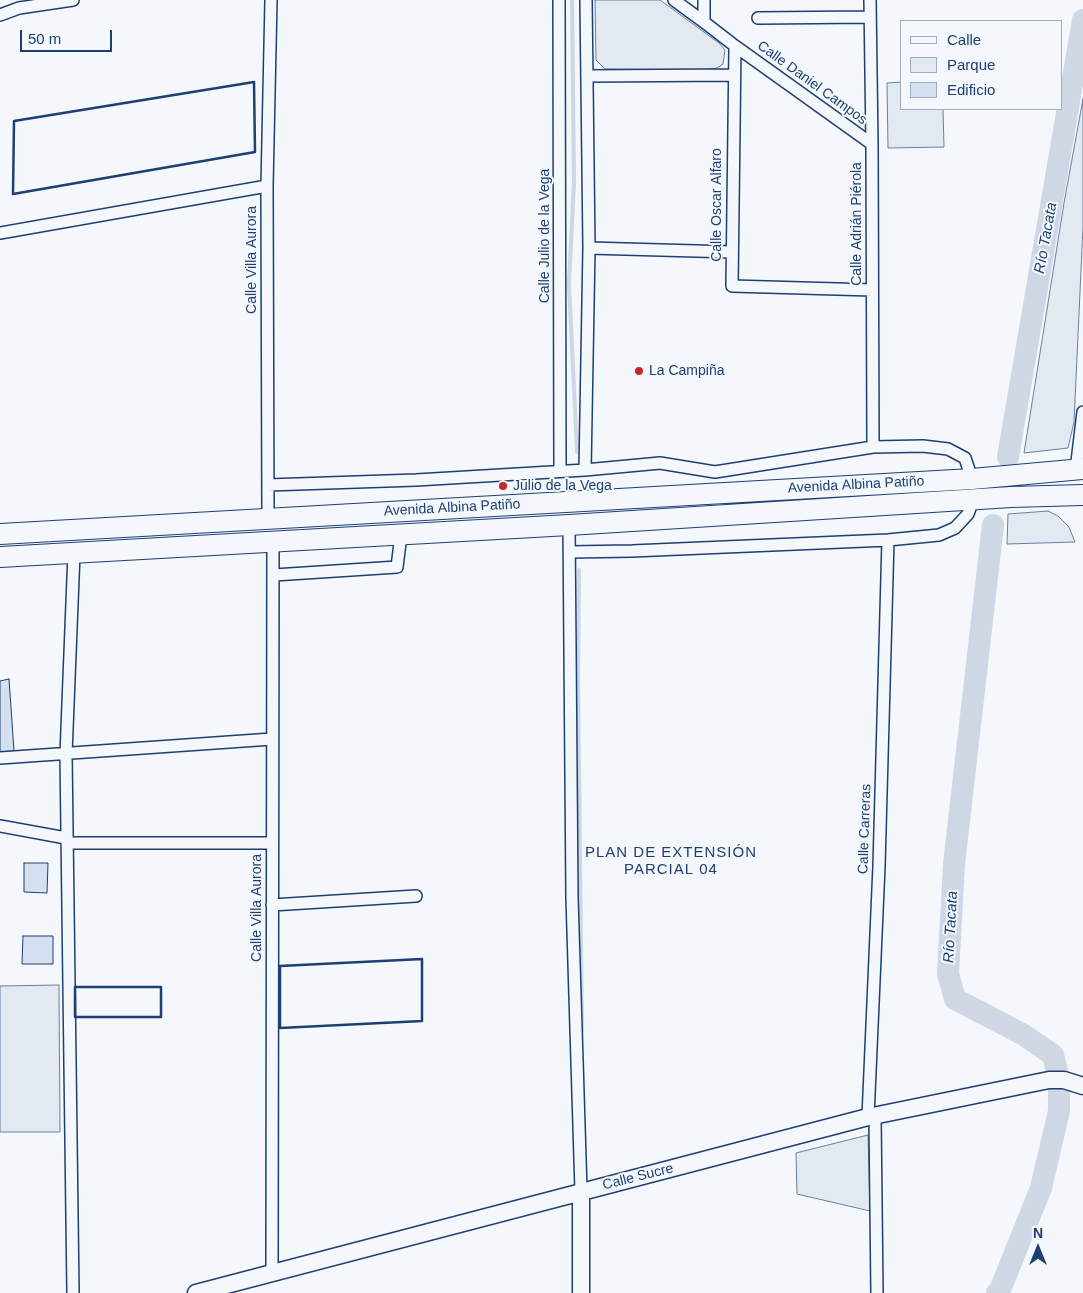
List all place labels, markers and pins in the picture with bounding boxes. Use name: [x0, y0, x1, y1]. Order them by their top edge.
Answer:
place label: La Campiña: [649, 363, 724, 379]
marker: La Campiña: [633, 365, 645, 377]
place label: Julio de la Vega: [513, 478, 612, 494]
marker: Julio de la Vega: [497, 480, 509, 492]

